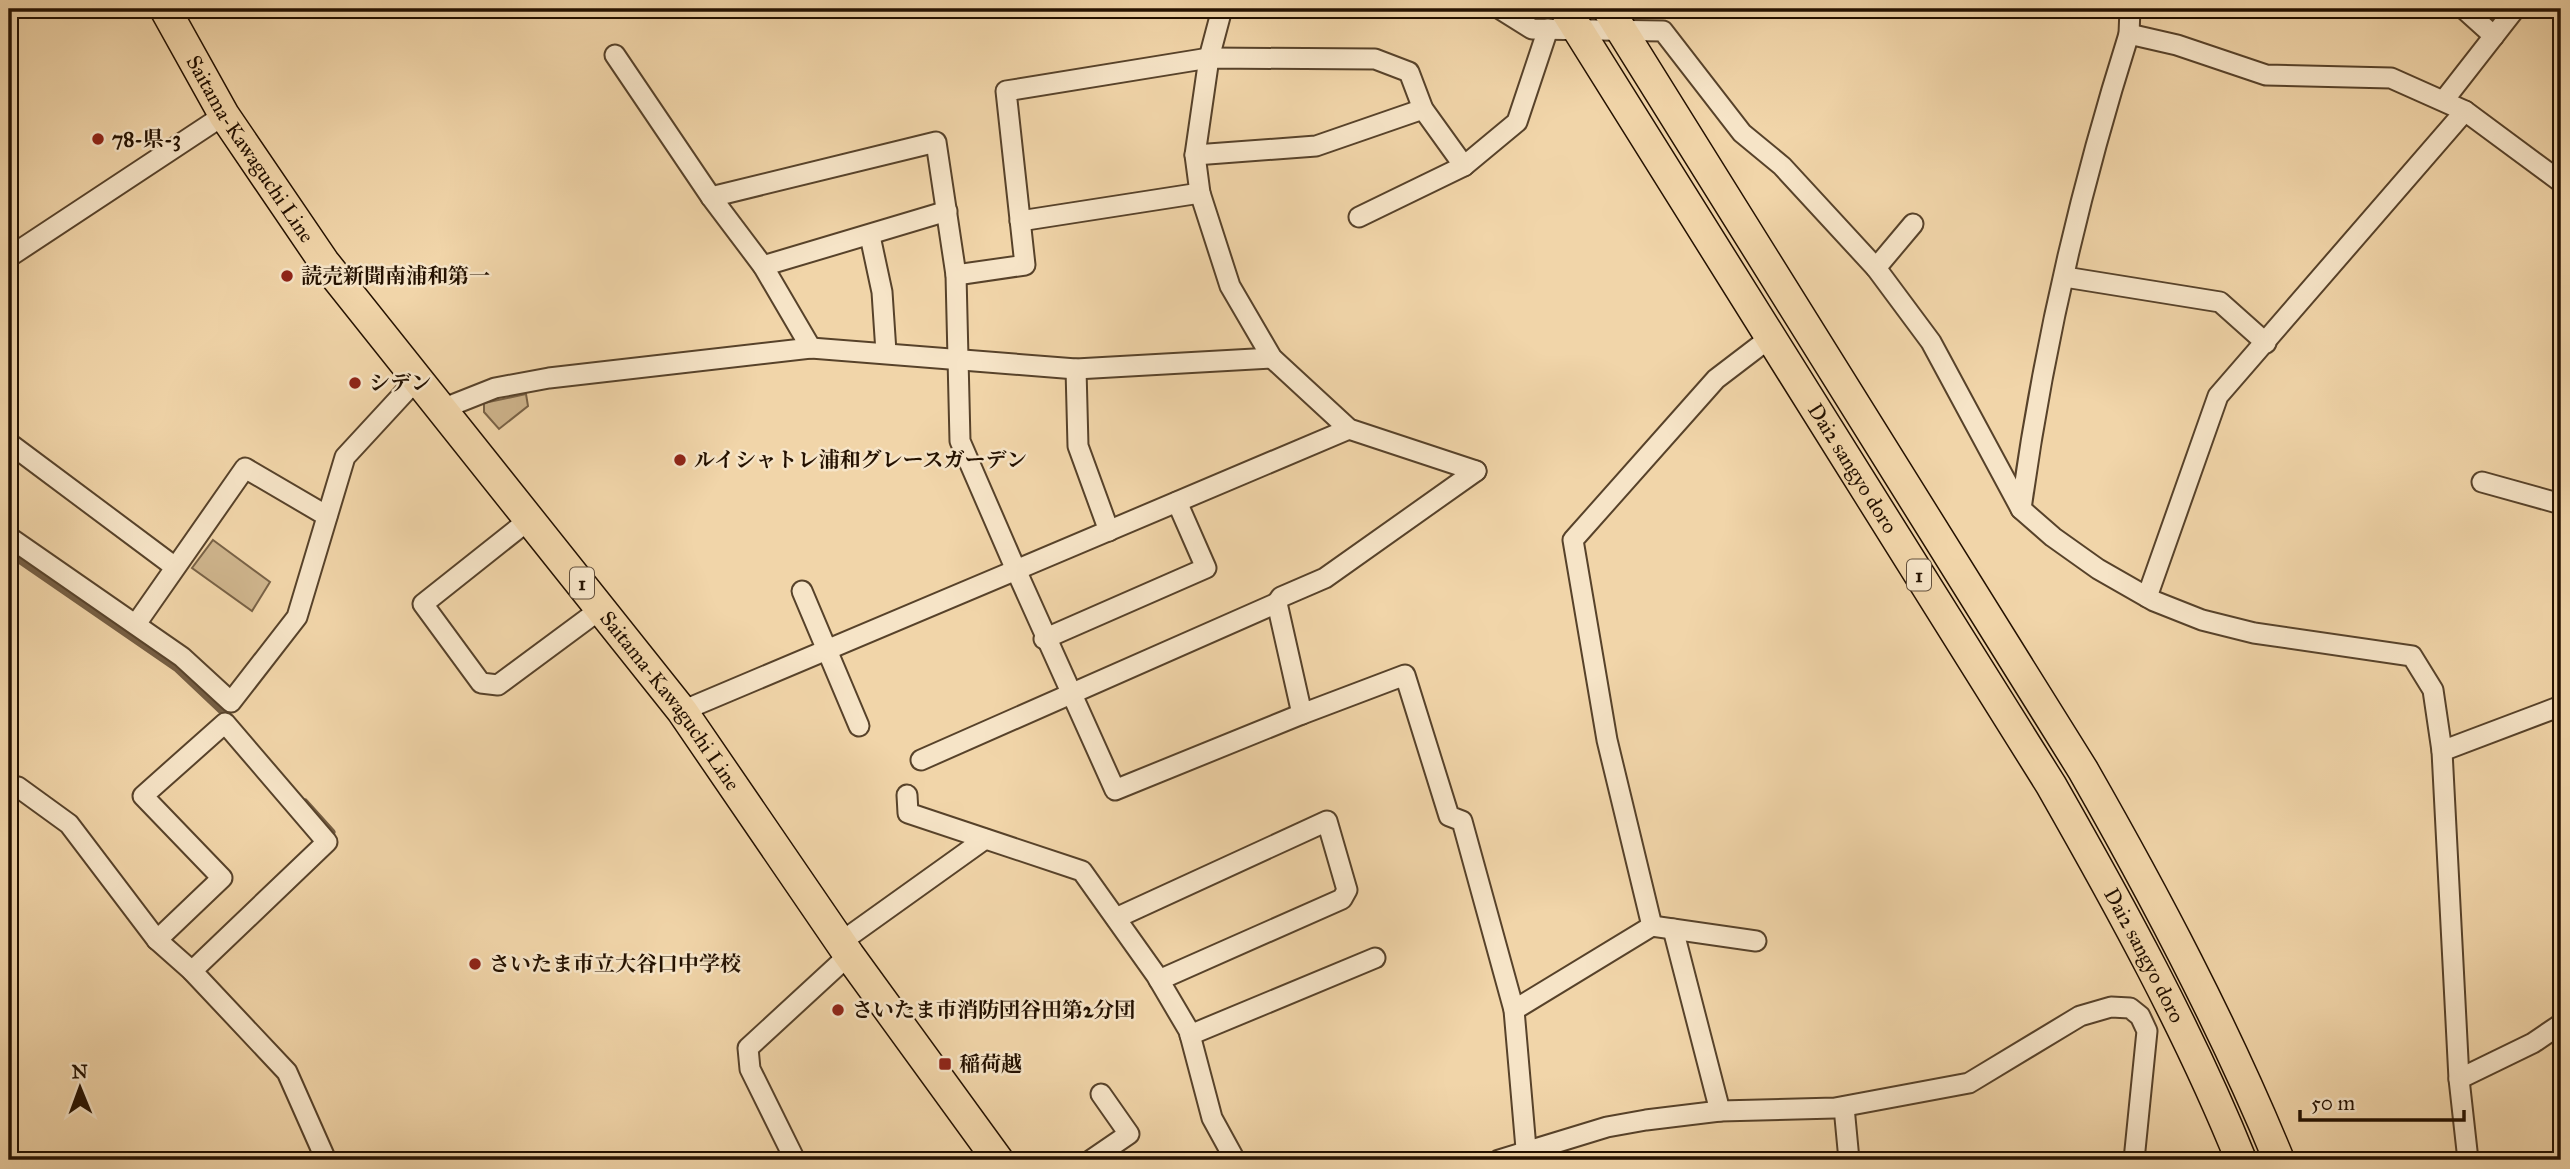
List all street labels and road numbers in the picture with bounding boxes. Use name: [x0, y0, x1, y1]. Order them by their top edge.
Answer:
street label: Saitama-Kawaguchi Line: [180, 51, 320, 248]
street label: Dai2 sangyo doro: [1802, 398, 1903, 538]
road number: 1: [1907, 560, 1931, 590]
road number: 1: [570, 568, 594, 598]
street label: Saitama-Kawaguchi Line: [594, 606, 746, 796]
street label: Dai2 sangyo doro: [2098, 883, 2190, 1027]

